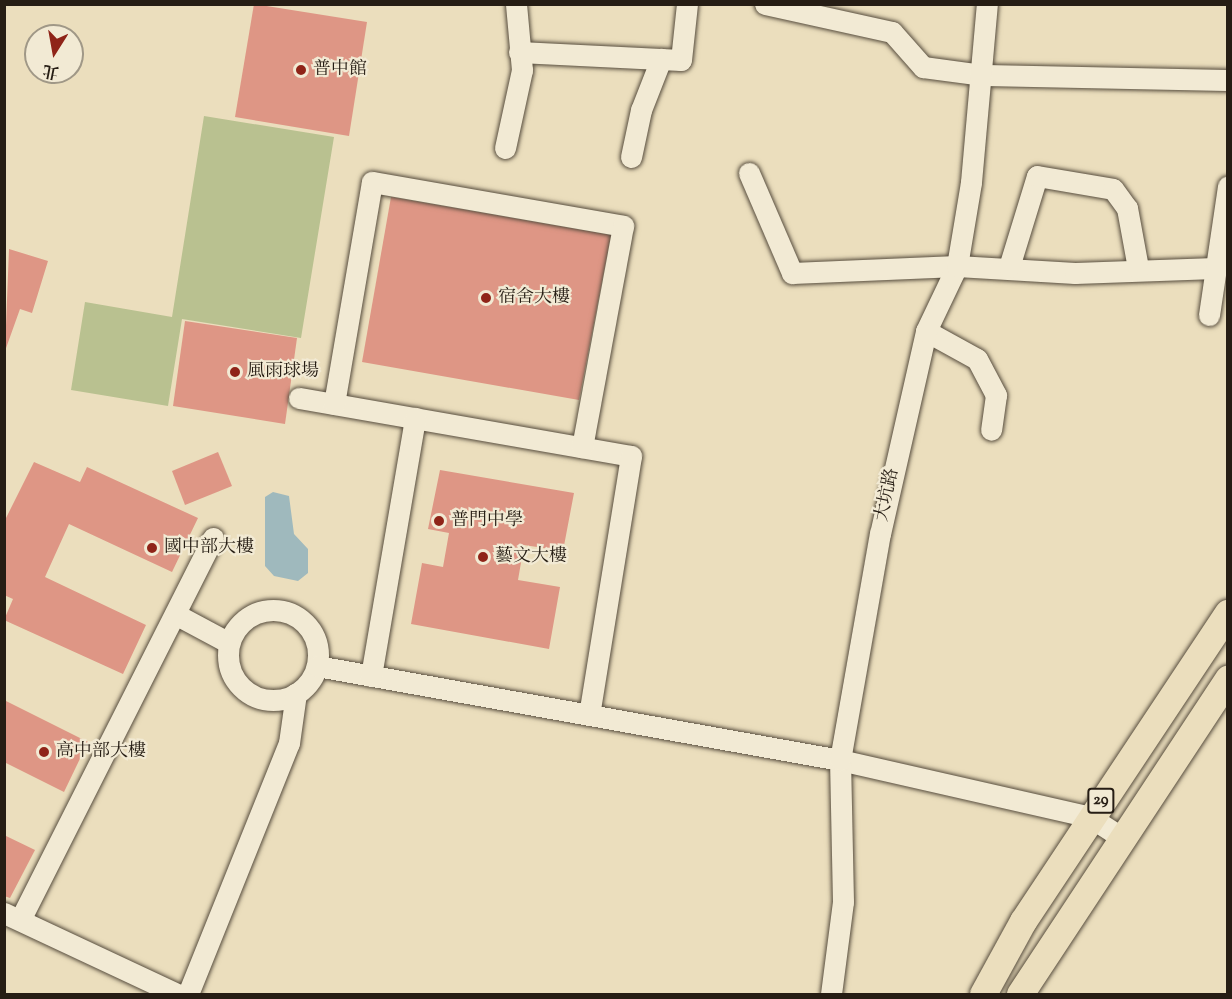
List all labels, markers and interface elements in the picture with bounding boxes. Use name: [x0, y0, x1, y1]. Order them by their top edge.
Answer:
north arrow: [24, 24, 84, 84]
text: 北: [41, 57, 61, 83]
place label: 普中館: [313, 59, 367, 81]
marker: 普中館: [294, 63, 308, 77]
place label: 宿舍大樓: [498, 287, 570, 309]
marker: 宿舍大樓: [479, 291, 493, 305]
place label: 風雨球場: [247, 361, 319, 383]
marker: 風雨球場: [228, 365, 242, 379]
street label: 大坑路: [872, 466, 904, 524]
place label: 普門中學: [451, 510, 523, 532]
marker: 普門中學: [432, 514, 446, 528]
place label: 國中部大樓: [164, 537, 254, 559]
marker: 國中部大樓: [145, 541, 159, 555]
place label: 藝文大樓: [495, 546, 567, 568]
marker: 藝文大樓: [476, 550, 490, 564]
place label: 高中部大樓: [56, 741, 146, 763]
marker: 高中部大樓: [37, 745, 51, 759]
road number: 29: [1086, 788, 1116, 814]

